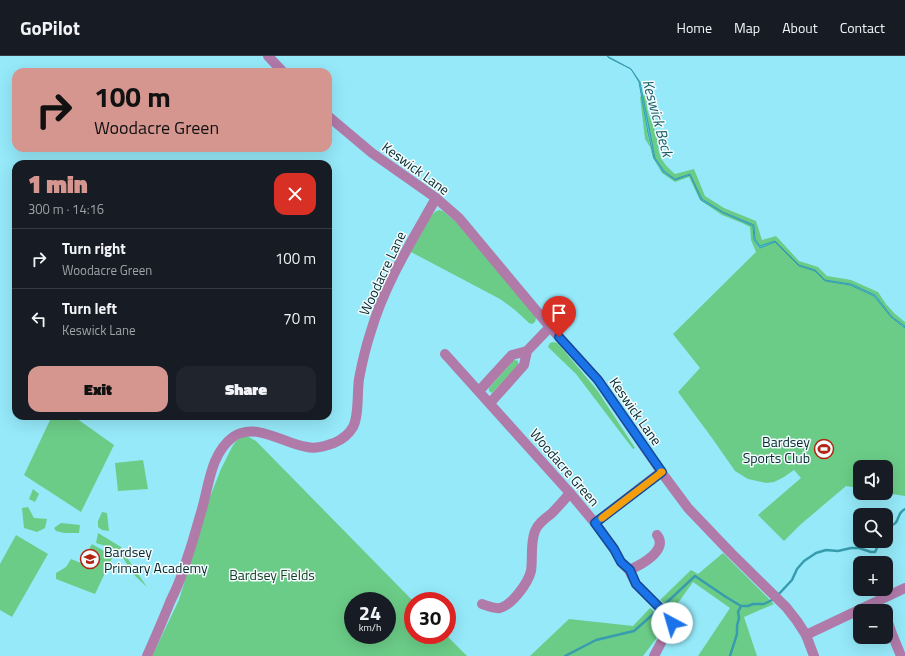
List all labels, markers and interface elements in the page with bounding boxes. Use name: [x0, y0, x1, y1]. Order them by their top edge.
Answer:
text: GoPilot: [20, 13, 80, 42]
text: Home: [677, 17, 712, 38]
text: Map: [734, 17, 760, 38]
text: About: [782, 17, 818, 38]
text: Contact: [840, 17, 885, 38]
text: 100 m: [94, 75, 171, 118]
water label: Keswick Beck: [637, 77, 680, 161]
icon: right: [28, 84, 80, 136]
text: Woodacre Green: [94, 114, 219, 141]
street label: Keswick Lane: [378, 136, 454, 200]
text: 1 min: [28, 166, 88, 202]
button: close: [274, 173, 316, 215]
text: 300 m · 14:16: [28, 199, 104, 219]
street label: Woodacre Lane: [353, 228, 411, 318]
text: Turn right: [62, 237, 126, 260]
text: 100 m: [275, 247, 316, 270]
icon: right: [28, 248, 50, 270]
text: Woodacre Green: [62, 260, 152, 280]
pin: [542, 296, 576, 337]
text: Turn left: [62, 297, 117, 320]
icon: arrive: [548, 302, 570, 324]
text: 70 m: [283, 307, 316, 330]
icon: left: [28, 308, 50, 330]
text: Keswick Lane: [62, 320, 136, 340]
button: Exit: [28, 366, 168, 412]
button: Share: [176, 366, 316, 412]
street label: Keswick Lane: [605, 373, 667, 449]
street label: Woodacre Green: [525, 423, 605, 511]
place label: Bardsey Sports Club: [743, 431, 810, 468]
sports icon: Bardsey Sports Club: [813, 438, 835, 460]
map controls: [853, 460, 893, 644]
button: sound: [853, 460, 893, 500]
button: search: [853, 508, 893, 548]
place label: Bardsey Primary Academy: [104, 541, 208, 578]
school or university icon: Bardsey Primary Academy: [79, 548, 101, 570]
button: +: [853, 556, 893, 596]
park label: Bardsey Fields: [229, 564, 315, 585]
speed limit sign: 30: [404, 592, 456, 644]
text: 24: [359, 597, 381, 628]
position arrow: [651, 602, 693, 644]
button: −: [853, 604, 893, 644]
text: km/h: [359, 620, 381, 635]

